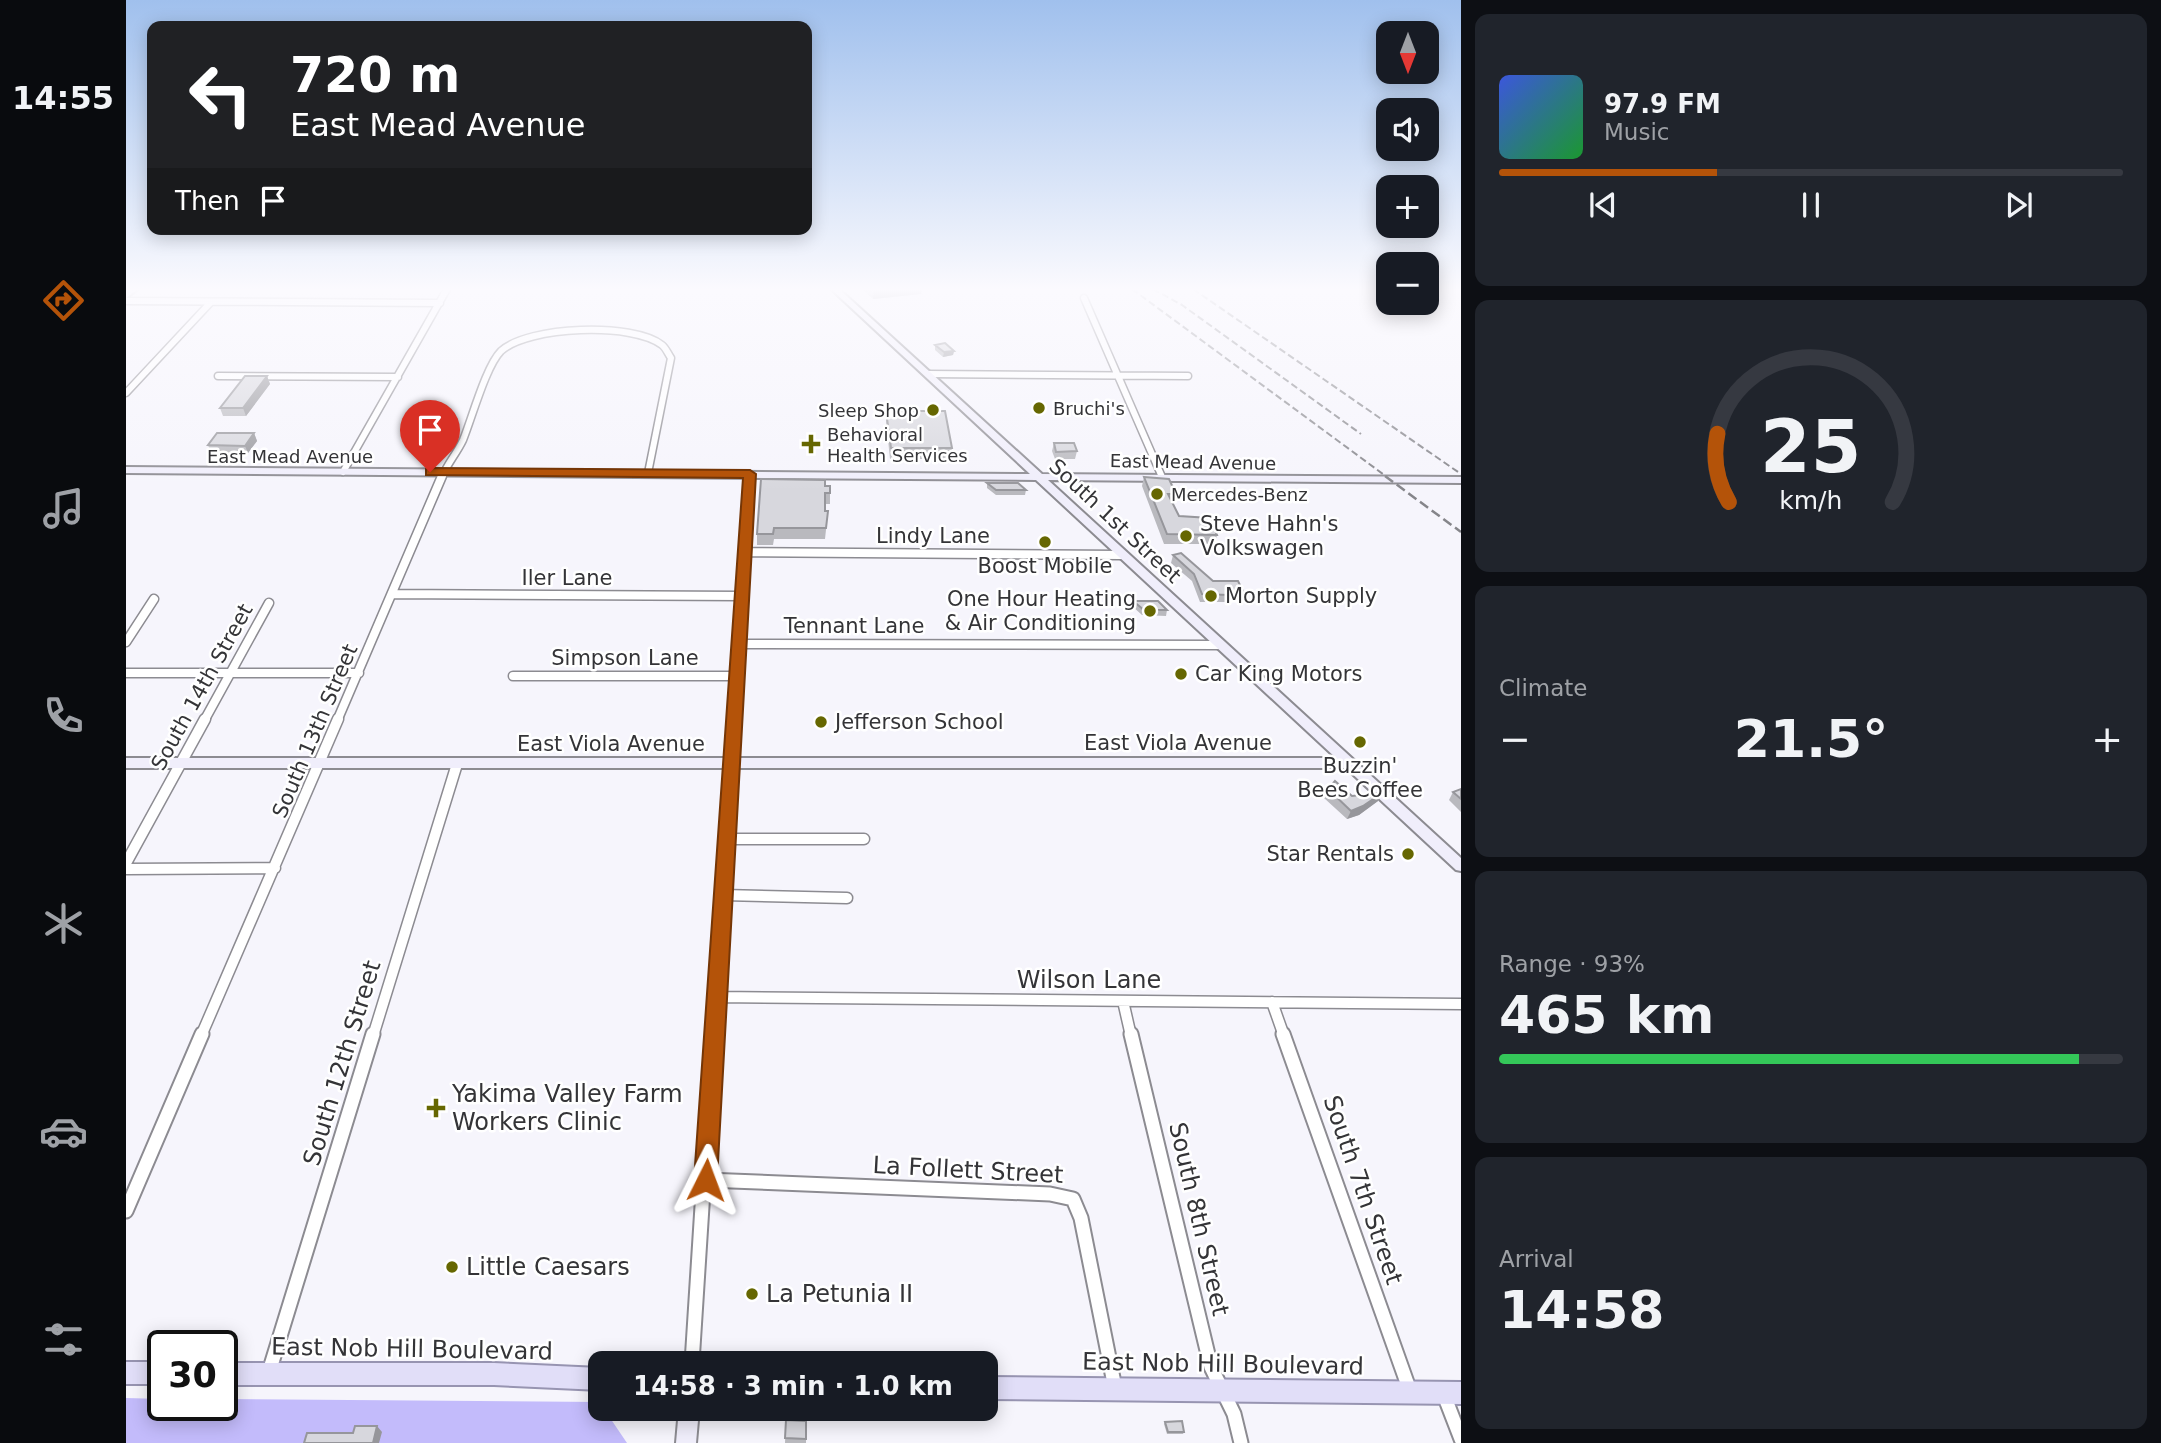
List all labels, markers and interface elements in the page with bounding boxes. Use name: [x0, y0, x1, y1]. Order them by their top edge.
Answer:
north arrow: [1376, 21, 1438, 84]
map controls: [1376, 21, 1439, 315]
text: 720 m: [290, 47, 460, 104]
icon: left: [175, 49, 266, 140]
text: 14:55: [12, 79, 114, 117]
text: 97.9 FM: [1604, 89, 1721, 119]
button: sound: [1376, 98, 1439, 161]
text: East Mead Avenue: [290, 106, 586, 144]
text: Music: [1604, 119, 1669, 145]
button: +: [1376, 175, 1439, 238]
icon: arrive: [254, 182, 292, 220]
text: Then: [175, 186, 240, 216]
icon: previous: [1584, 186, 1622, 224]
icon: pause: [1792, 186, 1830, 224]
icon: next: [2000, 186, 2038, 224]
button: −: [1376, 252, 1439, 315]
icon: directions: [39, 276, 88, 325]
place label: Bruchi's: [1053, 398, 1125, 419]
pin: [400, 400, 460, 472]
place label: Sleep Shop: [818, 400, 919, 421]
marker: Bruchi's: [1031, 400, 1047, 416]
marker: Sleep Shop: [925, 402, 941, 418]
text: 25: [1760, 404, 1862, 489]
icon: arrive: [411, 411, 449, 449]
place label: Behavioral Health Services: [827, 424, 968, 466]
marker: Behavioral Health Services: [801, 434, 821, 454]
street label: East Mead Avenue: [207, 446, 373, 467]
street label: East Mead Avenue: [1110, 450, 1276, 474]
street label: South 1st Street: [1044, 454, 1186, 588]
icon: music: [39, 484, 88, 533]
place label: Mercedes-Benz: [1171, 484, 1308, 505]
text: km/h: [1779, 485, 1843, 514]
marker: Mercedes-Benz: [1149, 486, 1165, 502]
place label: Steve Hahn's Volkswagen: [1200, 512, 1339, 560]
street label: Lindy Lane: [876, 524, 990, 548]
marker: Steve Hahn's Volkswagen: [1178, 528, 1194, 544]
marker: Boost Mobile: [1037, 534, 1053, 550]
place label: Boost Mobile: [978, 554, 1112, 578]
street label: Iler Lane: [521, 566, 613, 590]
place label: Morton Supply: [1225, 584, 1377, 608]
place label: One Hour Heating & Air Conditioning: [945, 587, 1136, 635]
marker: Morton Supply: [1203, 588, 1219, 604]
street label: South 14th Street: [146, 600, 258, 774]
marker: One Hour Heating & Air Conditioning: [1142, 603, 1158, 619]
street label: Tennant Lane: [783, 614, 924, 638]
street label: South 13th Street: [268, 640, 362, 822]
street label: Simpson Lane: [551, 646, 699, 670]
place label: Car King Motors: [1195, 662, 1362, 686]
marker: Car King Motors: [1173, 666, 1189, 682]
text: Climate: [1499, 675, 1588, 701]
icon: phone: [39, 691, 88, 740]
text: 21.5°: [1734, 709, 1888, 769]
place label: Jefferson School: [833, 710, 1004, 734]
marker: Jefferson School: [813, 714, 829, 730]
text: −: [1499, 717, 1531, 761]
text: +: [2091, 717, 2123, 761]
street label: East Viola Avenue: [1084, 731, 1272, 755]
street label: East Viola Avenue: [517, 732, 705, 756]
marker: Buzzin' Bees Coffee: [1352, 734, 1368, 750]
place label: Buzzin' Bees Coffee: [1297, 754, 1423, 802]
place label: Star Rentals: [1267, 842, 1394, 866]
marker: Star Rentals: [1400, 846, 1416, 862]
icon: climate: [39, 899, 88, 948]
text: Range · 93%: [1499, 951, 1645, 977]
street label: South 12th Street: [297, 957, 387, 1169]
street label: Wilson Lane: [1017, 966, 1161, 994]
text: 465 km: [1499, 985, 1714, 1045]
place label: Yakima Valley Farm Workers Clinic: [451, 1080, 683, 1136]
street label: South 7th Street: [1318, 1092, 1408, 1288]
marker: Yakima Valley Farm Workers Clinic: [426, 1098, 446, 1118]
icon: car: [39, 1107, 88, 1156]
street label: South 8th Street: [1163, 1119, 1235, 1319]
position arrow: [669, 1143, 743, 1217]
street label: La Follett Street: [872, 1151, 1064, 1189]
text: Arrival: [1499, 1246, 1574, 1272]
place label: Little Caesars: [466, 1253, 630, 1281]
marker: Little Caesars: [444, 1259, 460, 1275]
place label: La Petunia II: [766, 1280, 913, 1308]
text: 14:58: [1499, 1280, 1665, 1340]
marker: La Petunia II: [744, 1286, 760, 1302]
icon: filters: [39, 1315, 88, 1364]
speed limit sign: 30: [147, 1330, 238, 1421]
street label: East Nob Hill Boulevard: [271, 1333, 553, 1365]
street label: East Nob Hill Boulevard: [1082, 1348, 1364, 1380]
text: 14:58 · 3 min · 1.0 km: [633, 1371, 953, 1401]

